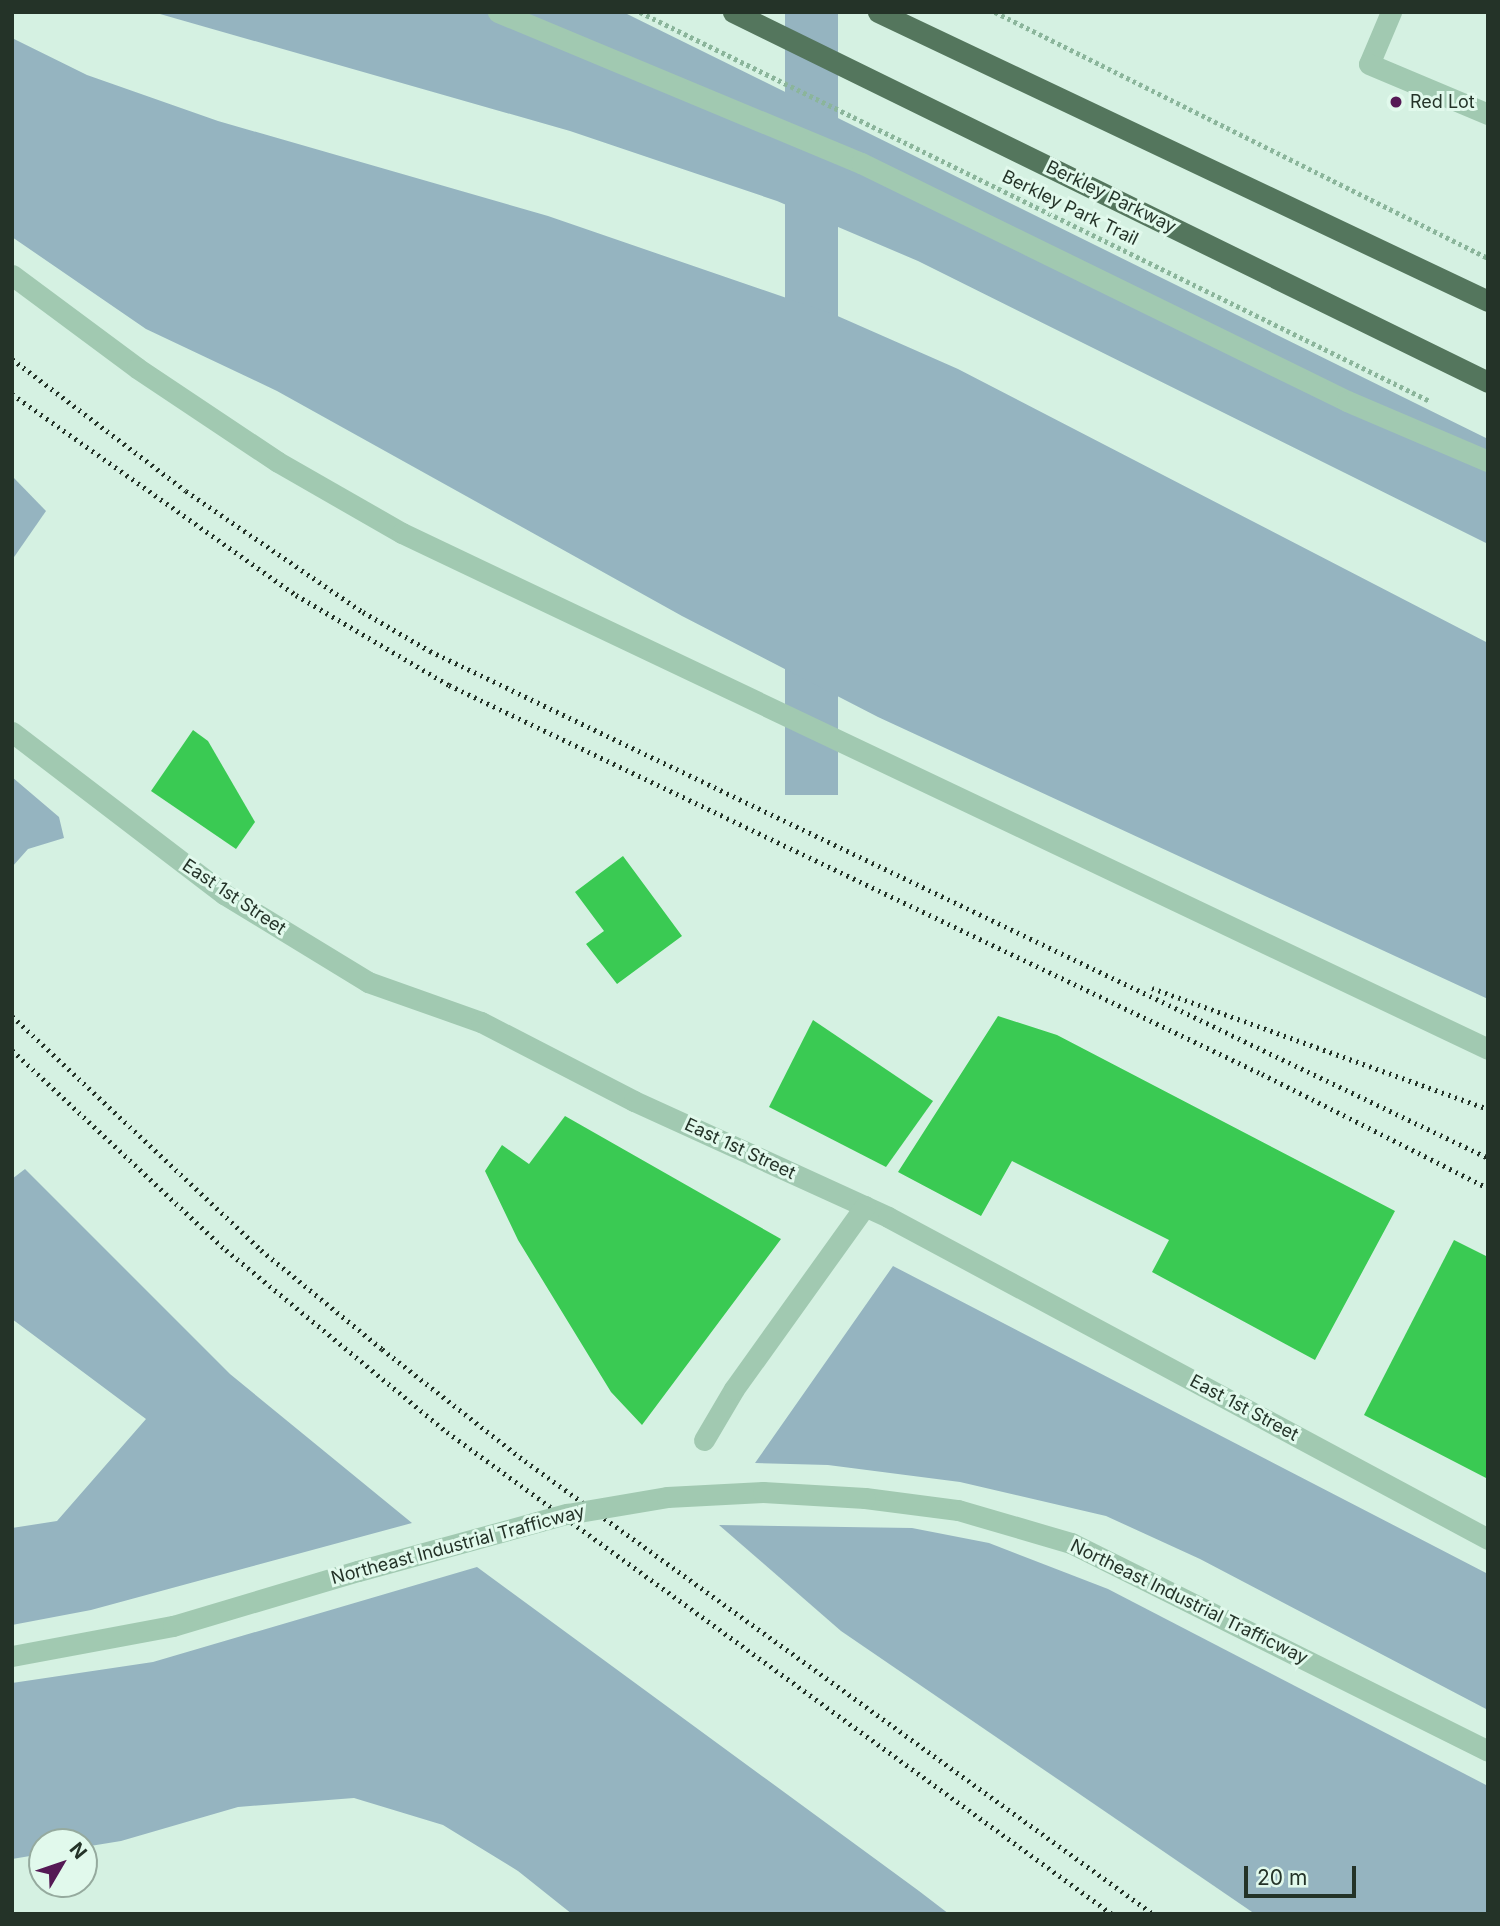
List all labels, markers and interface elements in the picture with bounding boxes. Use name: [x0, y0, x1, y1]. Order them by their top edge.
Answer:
place label: Red Lot: [1410, 91, 1475, 113]
marker: Red Lot: [1388, 94, 1404, 110]
street label: Berkley Parkway: [1042, 156, 1180, 238]
street label: Berkley Park Trail: [998, 166, 1142, 250]
street label: East 1st Street: [178, 855, 290, 939]
street label: East 1st Street: [681, 1114, 799, 1184]
street label: East 1st Street: [1186, 1370, 1302, 1446]
street label: Northeast Industrial Trafficway: [329, 1501, 587, 1589]
street label: Northeast Industrial Trafficway: [1067, 1535, 1311, 1669]
north arrow: [28, 1828, 98, 1898]
text: N: [65, 1838, 92, 1864]
scale bar: [1248, 1853, 1360, 1897]
text: 20 m: [1257, 1865, 1307, 1890]

